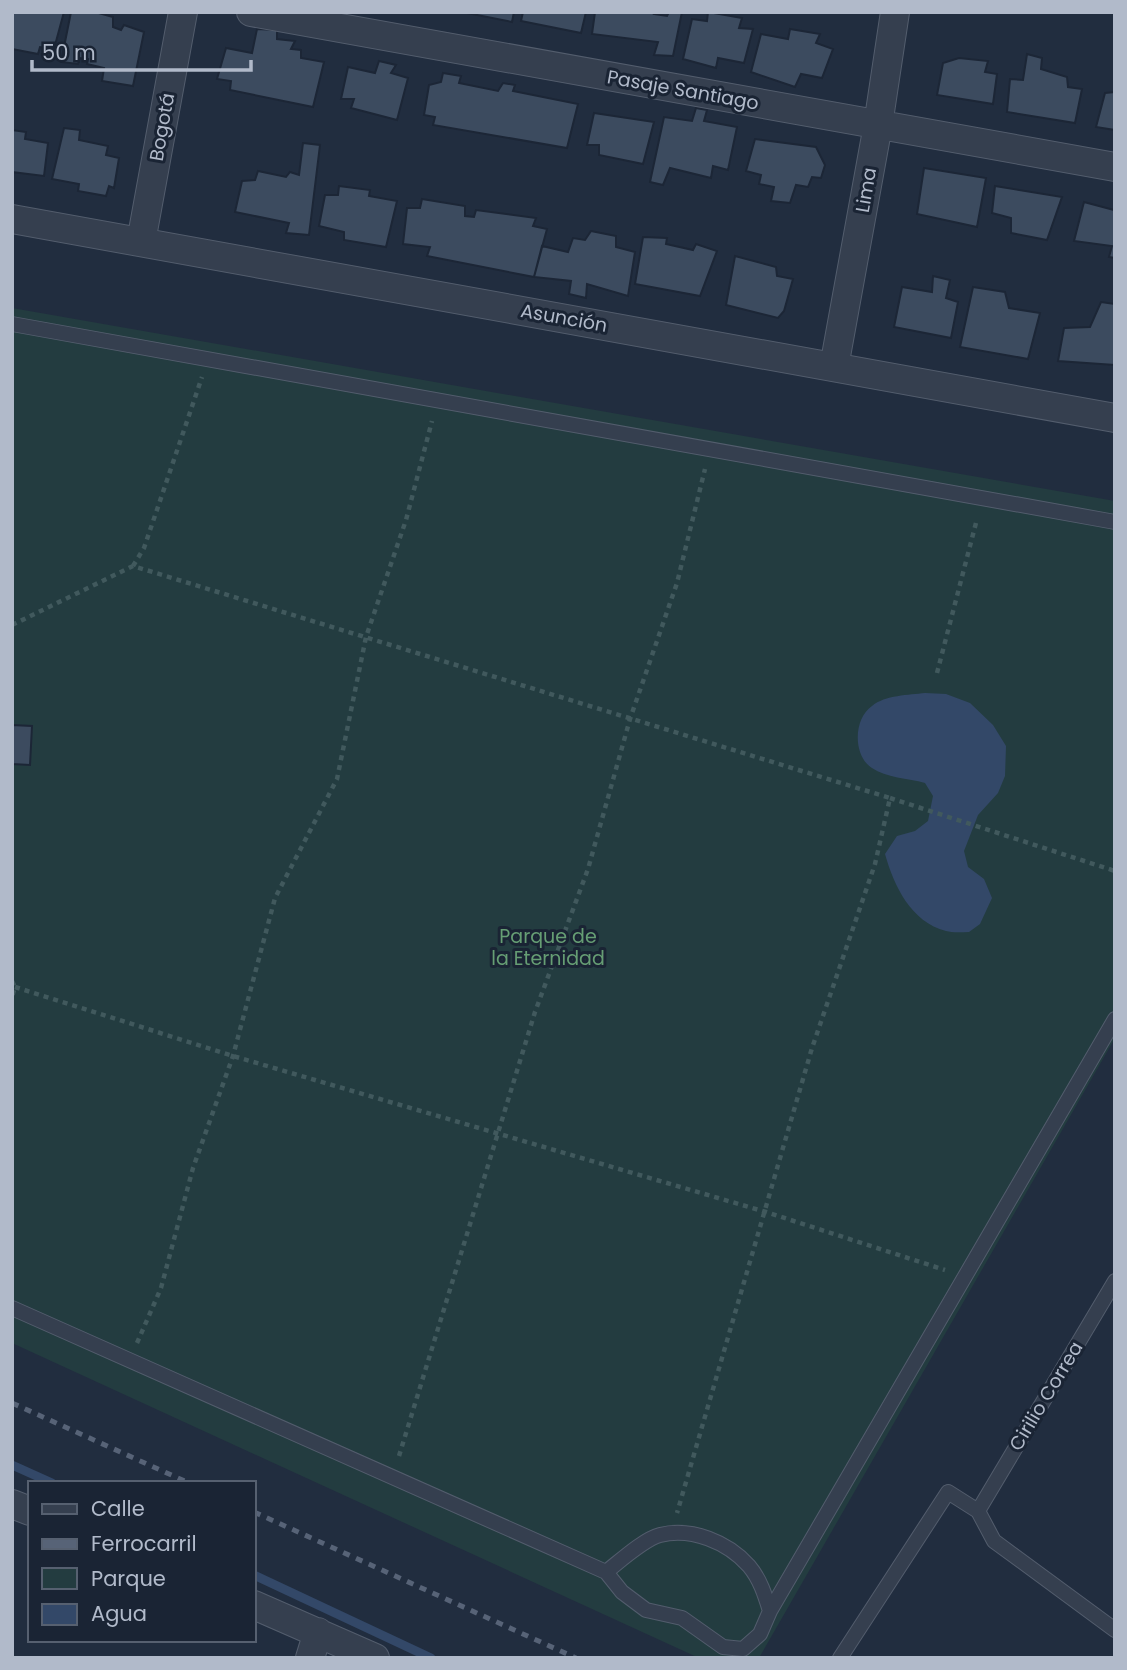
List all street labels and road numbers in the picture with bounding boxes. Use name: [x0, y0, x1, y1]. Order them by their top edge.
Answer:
street label: Pasaje Santiago: [605, 63, 761, 117]
street label: Bogotá: [143, 91, 181, 163]
street label: Lima: [849, 165, 883, 215]
street label: Asunción: [519, 297, 609, 339]
street label: Cirilio Correa: [1003, 1336, 1089, 1456]

